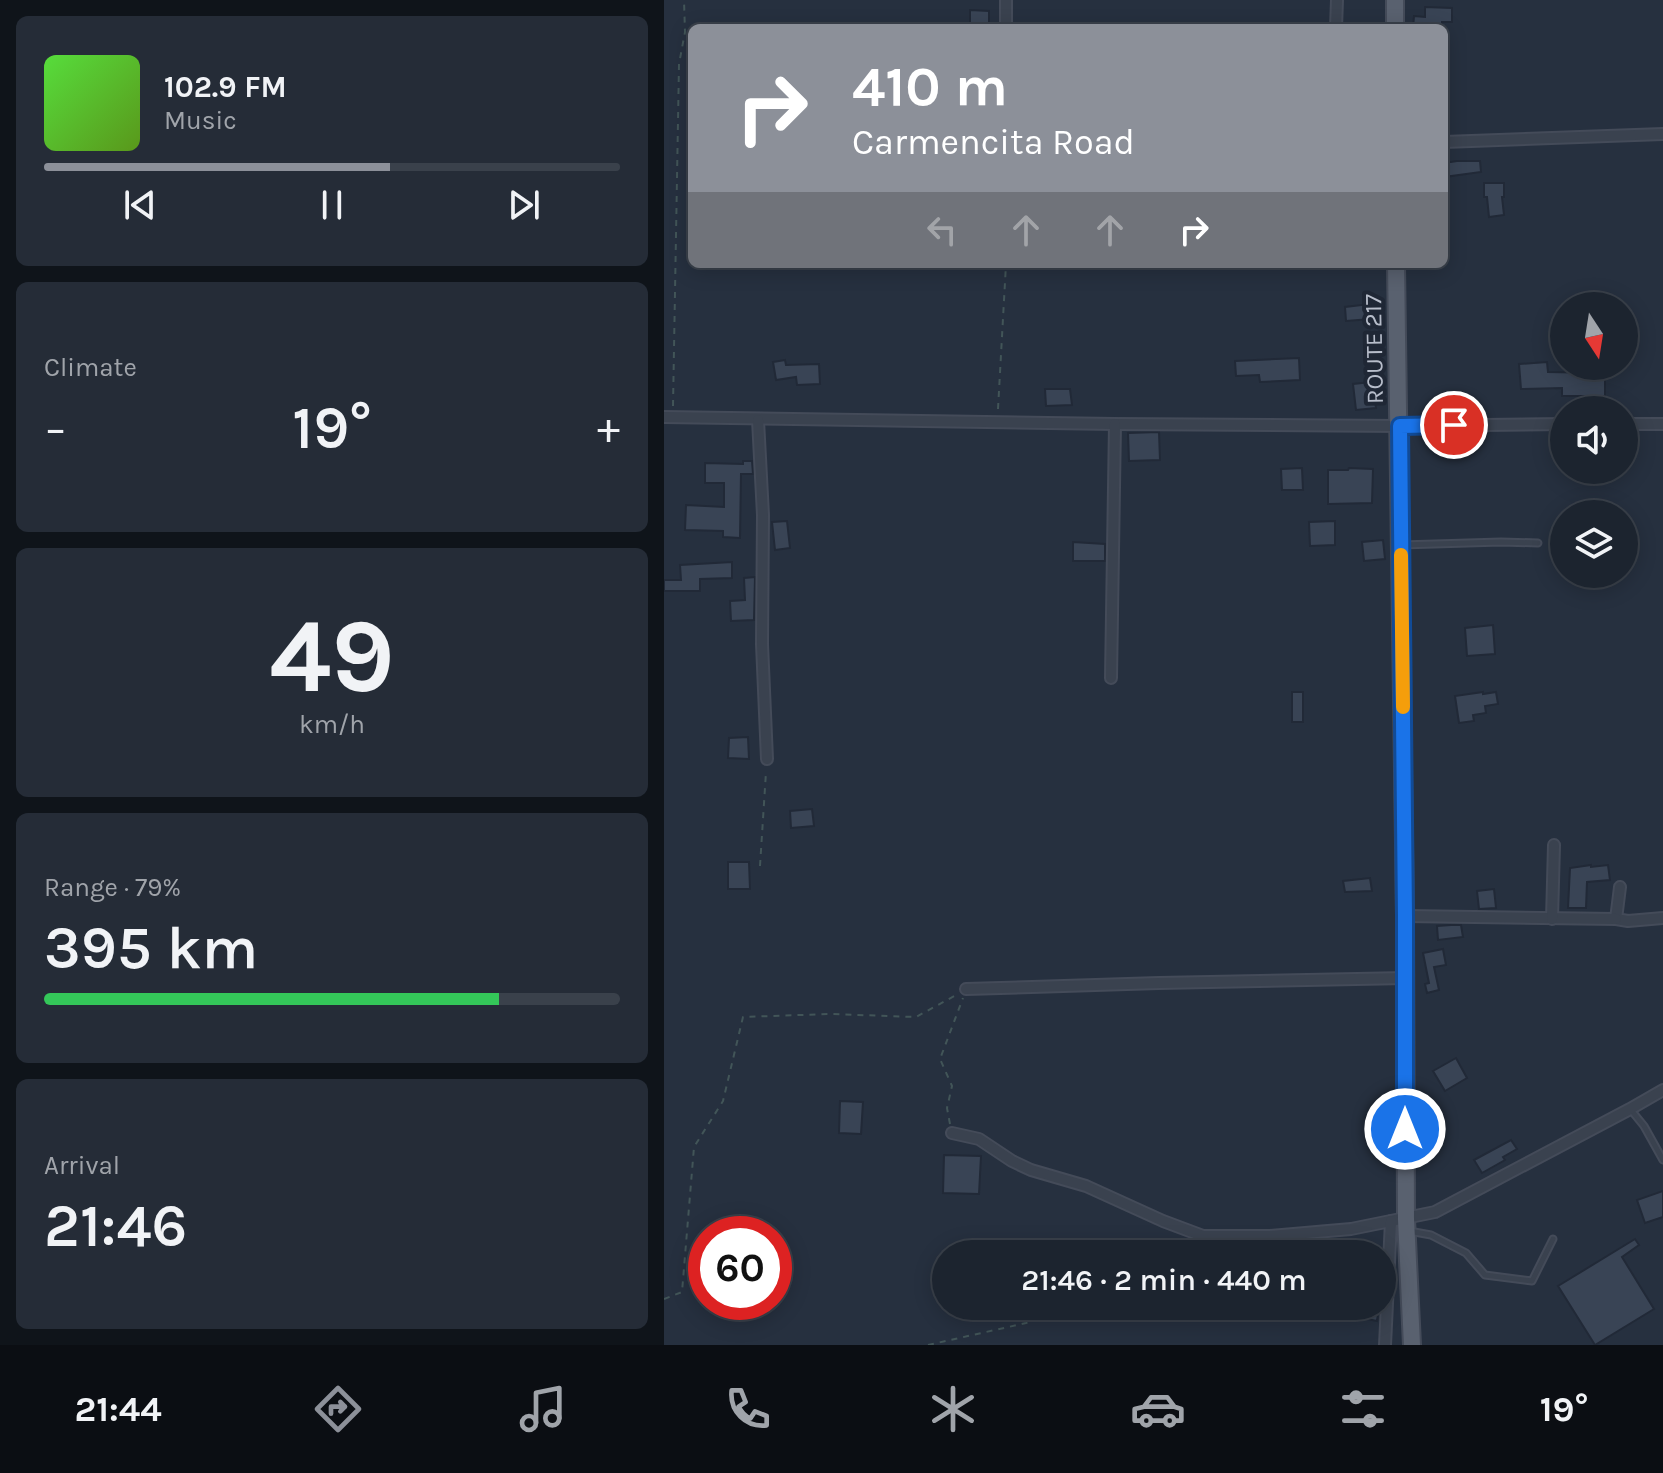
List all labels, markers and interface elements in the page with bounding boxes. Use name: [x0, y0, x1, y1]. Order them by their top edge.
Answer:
text: 410 m: [852, 54, 1008, 119]
icon: right: [720, 56, 824, 160]
text: 102.9 FM: [164, 69, 287, 105]
text: Music: [164, 105, 237, 136]
text: Carmencita Road: [852, 121, 1135, 163]
icon: previous: [118, 183, 162, 227]
icon: pause: [310, 183, 354, 227]
icon: next: [502, 183, 546, 227]
icon: left: [920, 208, 964, 252]
icon: ahead: [1004, 208, 1048, 252]
icon: ahead: [1088, 208, 1132, 252]
icon: right: [1172, 208, 1216, 252]
north arrow: [1550, 292, 1638, 380]
map controls: [1550, 292, 1638, 588]
street label: ROUTE 217: [1359, 294, 1389, 404]
text: Climate: [44, 352, 137, 383]
pin: [1420, 391, 1488, 459]
text: 19°: [292, 393, 372, 463]
button: sound: [1550, 396, 1638, 484]
text: −: [44, 403, 67, 454]
text: +: [597, 403, 620, 454]
icon: arrive: [1432, 403, 1476, 447]
button: layers: [1550, 500, 1638, 588]
text: 49: [269, 596, 395, 717]
text: km/h: [299, 709, 365, 740]
text: Range · 79%: [44, 872, 181, 903]
text: 395 km: [44, 913, 258, 983]
position arrow: [1363, 1087, 1447, 1171]
text: Arrival: [44, 1150, 120, 1181]
text: 21:46: [44, 1191, 187, 1261]
speed limit sign: 60: [688, 1216, 792, 1320]
text: 21:46 · 2 min · 440 m: [1021, 1262, 1307, 1298]
icon: directions: [310, 1381, 366, 1437]
icon: music: [515, 1381, 571, 1437]
icon: phone: [720, 1381, 776, 1437]
icon: climate: [925, 1381, 981, 1437]
icon: car: [1130, 1381, 1186, 1437]
icon: filters: [1335, 1381, 1391, 1437]
text: 21:44: [74, 1388, 162, 1430]
text: 19°: [1540, 1388, 1589, 1430]

